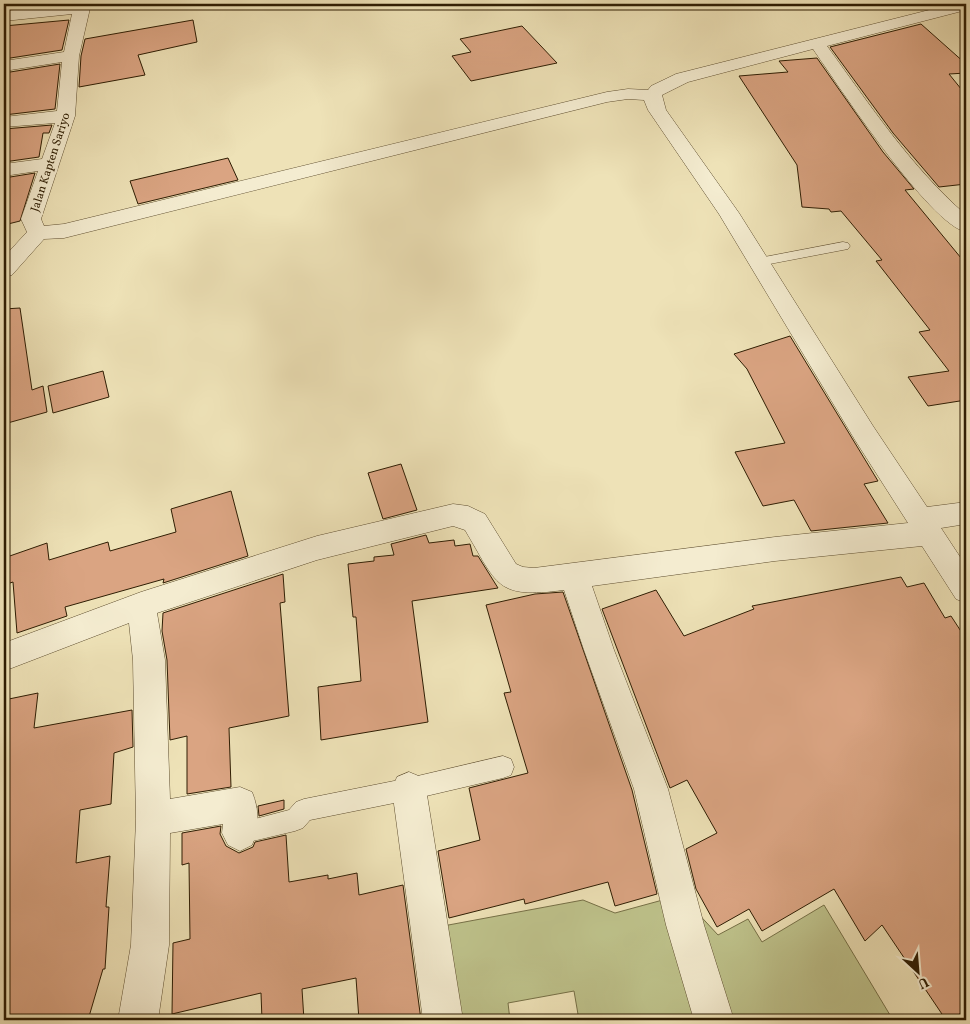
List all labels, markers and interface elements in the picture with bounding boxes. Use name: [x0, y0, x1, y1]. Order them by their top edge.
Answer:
street label: Jalan Kapten Sariyo: [27, 111, 75, 214]
north arrow: [892, 946, 942, 996]
text: U: [914, 972, 932, 993]

